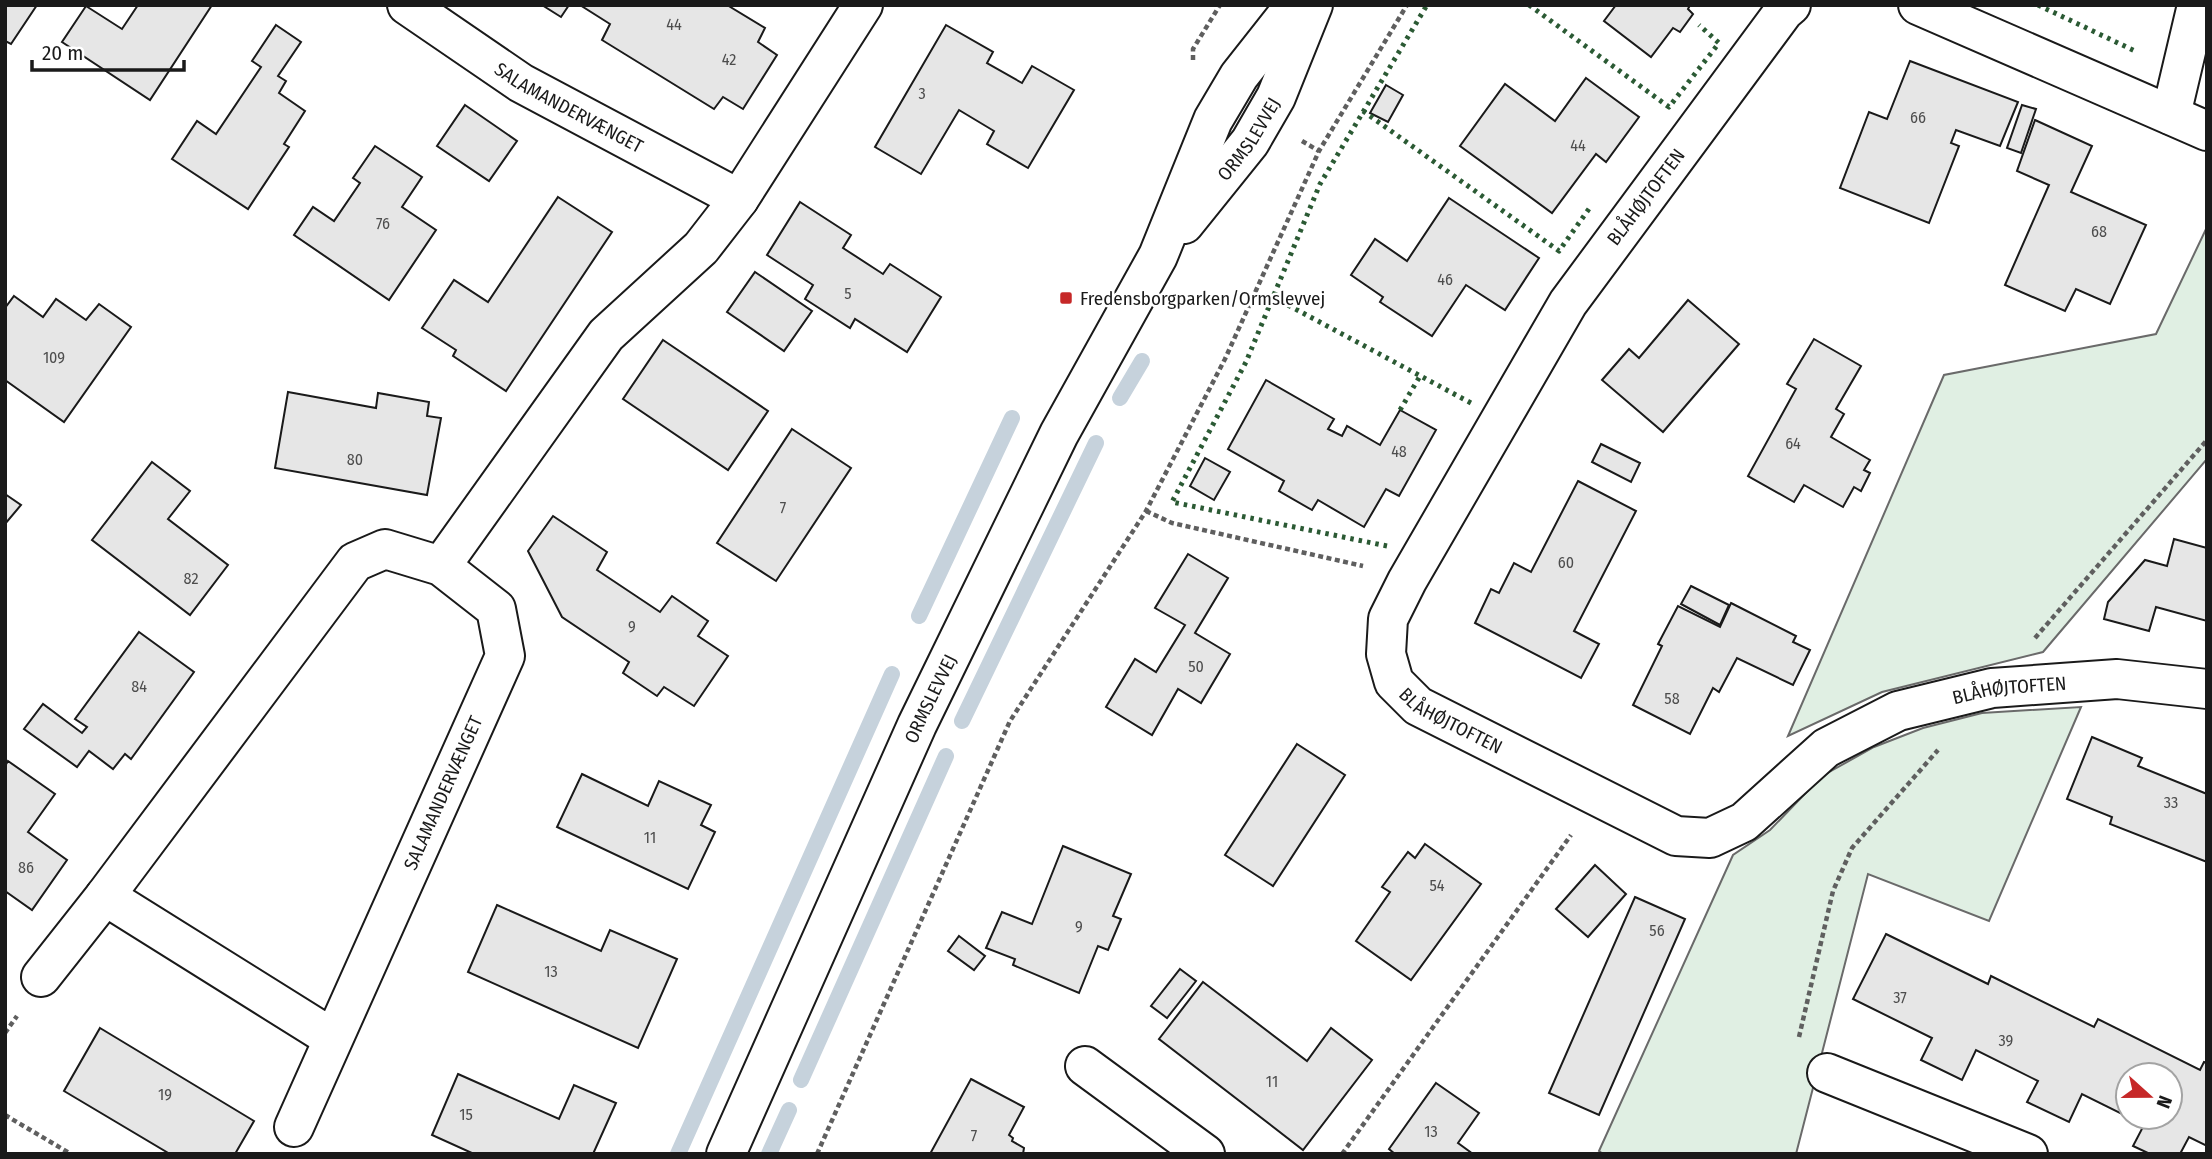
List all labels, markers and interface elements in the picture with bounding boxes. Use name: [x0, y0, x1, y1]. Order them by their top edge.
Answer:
house number: 44: [666, 15, 682, 34]
scale bar: [32, 28, 184, 72]
text: 20 m: [42, 40, 83, 66]
house number: 42: [722, 50, 736, 69]
street label: SALAMANDERVÆNGET: [490, 57, 647, 158]
house number: 3: [918, 84, 926, 103]
street label: ORMSLEVVEJ: [1212, 93, 1285, 185]
house number: 66: [1910, 108, 1926, 127]
house number: 44: [1570, 136, 1586, 155]
street label: BLÅHØJTOFTEN: [1602, 144, 1690, 250]
house number: 76: [376, 214, 390, 233]
house number: 68: [2091, 222, 2107, 241]
house number: 46: [1437, 270, 1453, 289]
house number: 5: [844, 284, 852, 303]
place label: Fredensborgparken/Ormslevvej: [1080, 287, 1325, 310]
marker: Fredensborgparken/Ormslevvej: [1058, 290, 1074, 306]
house number: 109: [43, 348, 65, 367]
house number: 64: [1785, 434, 1801, 453]
house number: 48: [1391, 442, 1407, 461]
house number: 80: [347, 450, 363, 469]
house number: 7: [780, 498, 787, 517]
house number: 60: [1558, 553, 1574, 572]
house number: 82: [184, 569, 198, 588]
house number: 9: [628, 617, 636, 636]
street label: ORMSLEVVEJ: [899, 651, 961, 747]
house number: 50: [1188, 657, 1204, 676]
street label: BLÅHØJTOFTEN: [1950, 671, 2067, 709]
house number: 84: [131, 677, 147, 696]
street label: BLÅHØJTOFTEN: [1394, 682, 1506, 758]
house number: 58: [1664, 689, 1680, 708]
street label: SALAMANDERVÆNGET: [399, 712, 487, 874]
house number: 33: [2164, 793, 2178, 812]
house number: 11: [644, 828, 656, 847]
house number: 86: [18, 858, 34, 877]
house number: 54: [1429, 876, 1445, 895]
house number: 9: [1075, 917, 1083, 936]
house number: 56: [1649, 921, 1665, 940]
house number: 13: [544, 962, 558, 981]
house number: 37: [1893, 988, 1907, 1007]
house number: 39: [1999, 1031, 2014, 1050]
north arrow: [2114, 1061, 2184, 1131]
house number: 11: [1266, 1072, 1278, 1091]
house number: 19: [158, 1085, 172, 1104]
text: N: [2152, 1092, 2177, 1111]
house number: 15: [459, 1105, 473, 1124]
house number: 13: [1424, 1122, 1438, 1141]
house number: 7: [971, 1126, 978, 1145]

